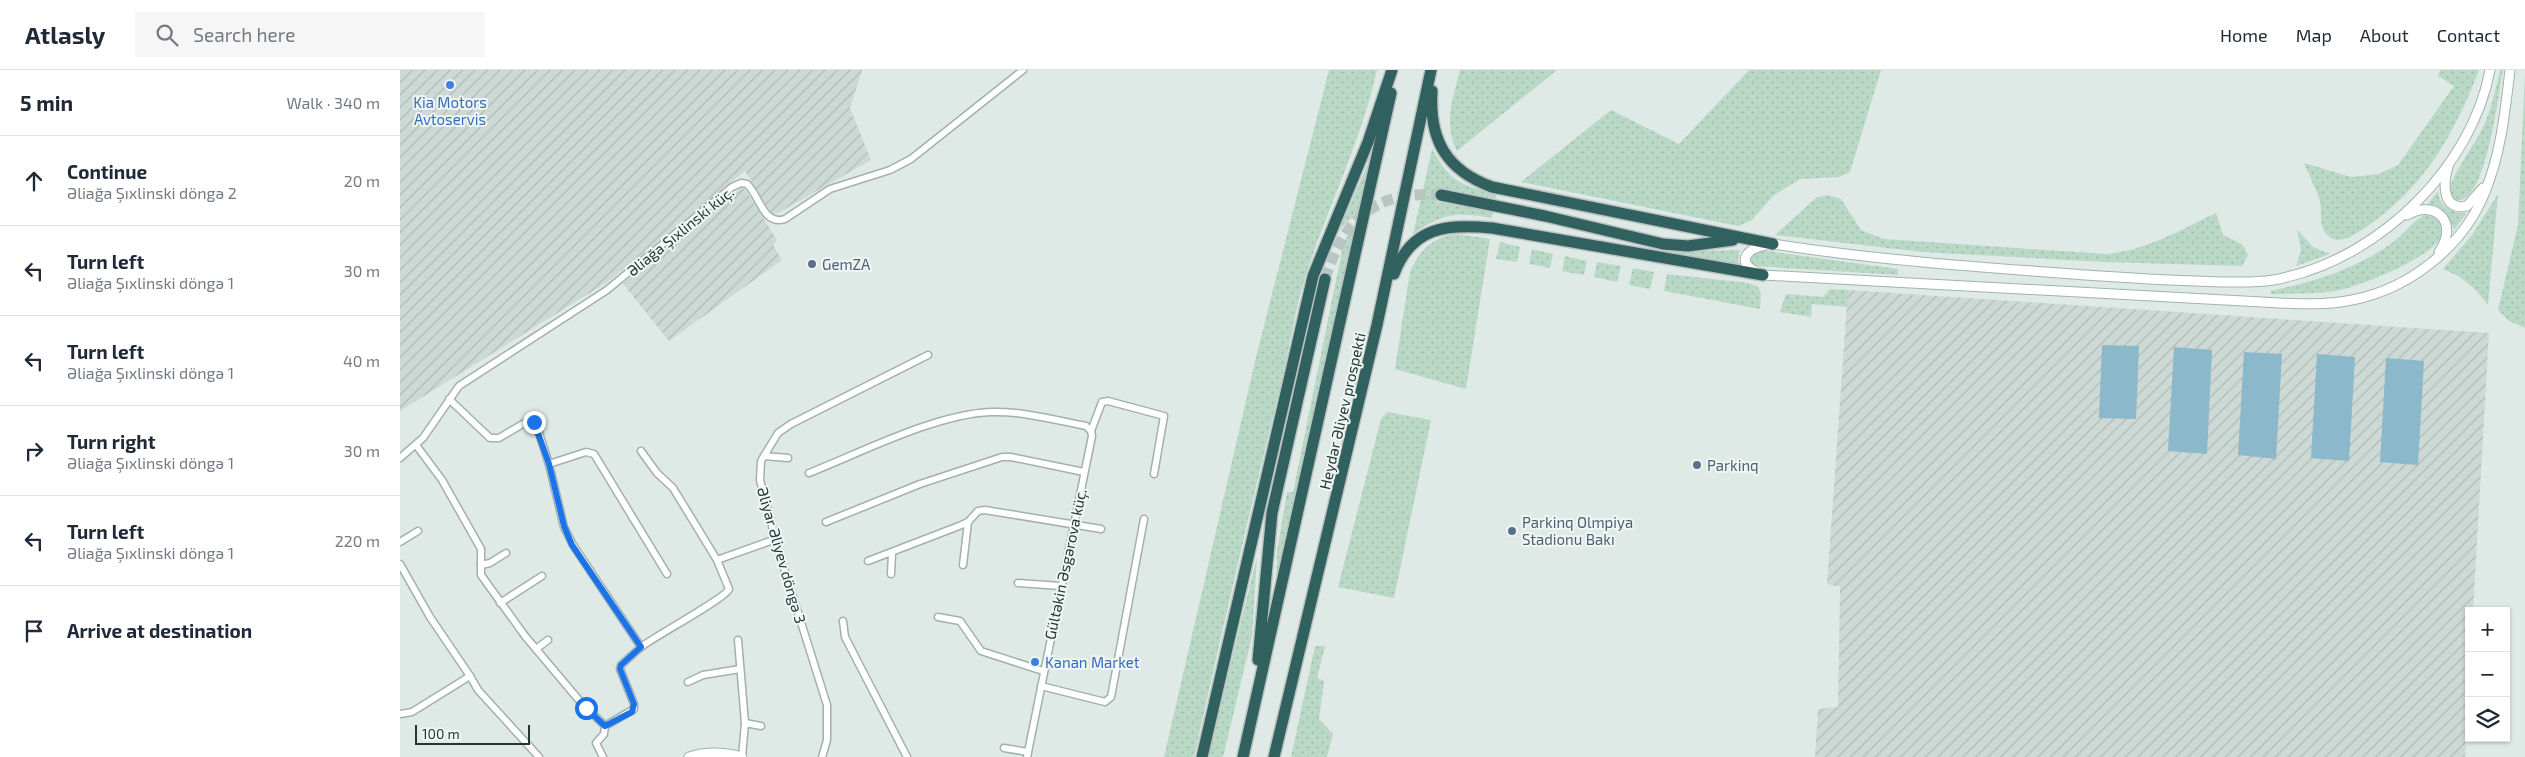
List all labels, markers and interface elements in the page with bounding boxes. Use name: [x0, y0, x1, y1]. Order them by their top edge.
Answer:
search box: [135, 12, 485, 57]
text: Atlasly: [25, 20, 105, 49]
icon: search: [153, 21, 181, 49]
text: Search here: [193, 23, 295, 46]
text: Home: [2220, 24, 2268, 46]
text: Map: [2296, 24, 2332, 46]
text: About: [2360, 24, 2409, 46]
text: Contact: [2437, 24, 2500, 46]
marker: Kia Motors Avtoservis: [444, 79, 456, 91]
text: 5 min: [20, 90, 73, 115]
text: Walk · 340 m: [287, 93, 380, 112]
place label: Kia Motors Avtoservis: [413, 93, 487, 128]
text: Continue: [67, 160, 147, 183]
icon: ahead: [20, 167, 48, 195]
text: 20 m: [344, 171, 380, 190]
street label: Əliağa Şıxlinski küç.: [623, 182, 738, 280]
text: Əliağa Şıxlinski döngə 2: [67, 183, 237, 202]
text: Turn left: [67, 250, 144, 273]
place label: GemZA: [822, 255, 871, 273]
icon: left: [20, 257, 48, 285]
marker: GemZA: [806, 258, 818, 270]
text: 30 m: [344, 261, 380, 280]
text: Əliağa Şıxlinski döngə 1: [67, 273, 234, 292]
street label: Heydər Əliyev prospekti: [1315, 331, 1369, 491]
text: Turn left: [67, 340, 144, 363]
icon: left: [20, 347, 48, 375]
text: 40 m: [343, 351, 380, 370]
text: Əliağa Şıxlinski döngə 1: [67, 363, 234, 382]
route end: [523, 411, 546, 434]
text: Turn right: [67, 430, 155, 453]
icon: right: [20, 437, 48, 465]
text: 30 m: [344, 441, 380, 460]
text: Əliağa Şıxlinski döngə 1: [67, 453, 234, 472]
place label: Parkinq: [1707, 456, 1759, 474]
marker: Parkinq: [1691, 459, 1703, 471]
street label: Əliyar Əliyev döngə 3: [754, 485, 810, 625]
street label: Gültəkin Əsgərova küç.: [1040, 487, 1091, 641]
place label: Parkinq Olmpiya Stadionu Bakı: [1522, 513, 1633, 548]
text: Turn left: [67, 520, 144, 543]
marker: Parkinq Olmpiya Stadionu Bakı: [1506, 525, 1518, 537]
icon: left: [20, 527, 48, 555]
text: 220 m: [335, 531, 380, 550]
text: Əliağa Şıxlinski döngə 1: [67, 543, 234, 562]
map controls: [2465, 607, 2510, 742]
button: +: [2465, 607, 2510, 652]
icon: arrive: [20, 617, 48, 645]
text: Arrive at destination: [67, 619, 252, 642]
button: −: [2465, 652, 2510, 697]
place label: Kənan Market: [1045, 653, 1140, 671]
marker: Kənan Market: [1029, 656, 1041, 668]
route start: [575, 697, 598, 720]
button: layers: [2465, 697, 2510, 742]
scale bar: [415, 722, 530, 745]
text: 100 m: [422, 725, 460, 742]

